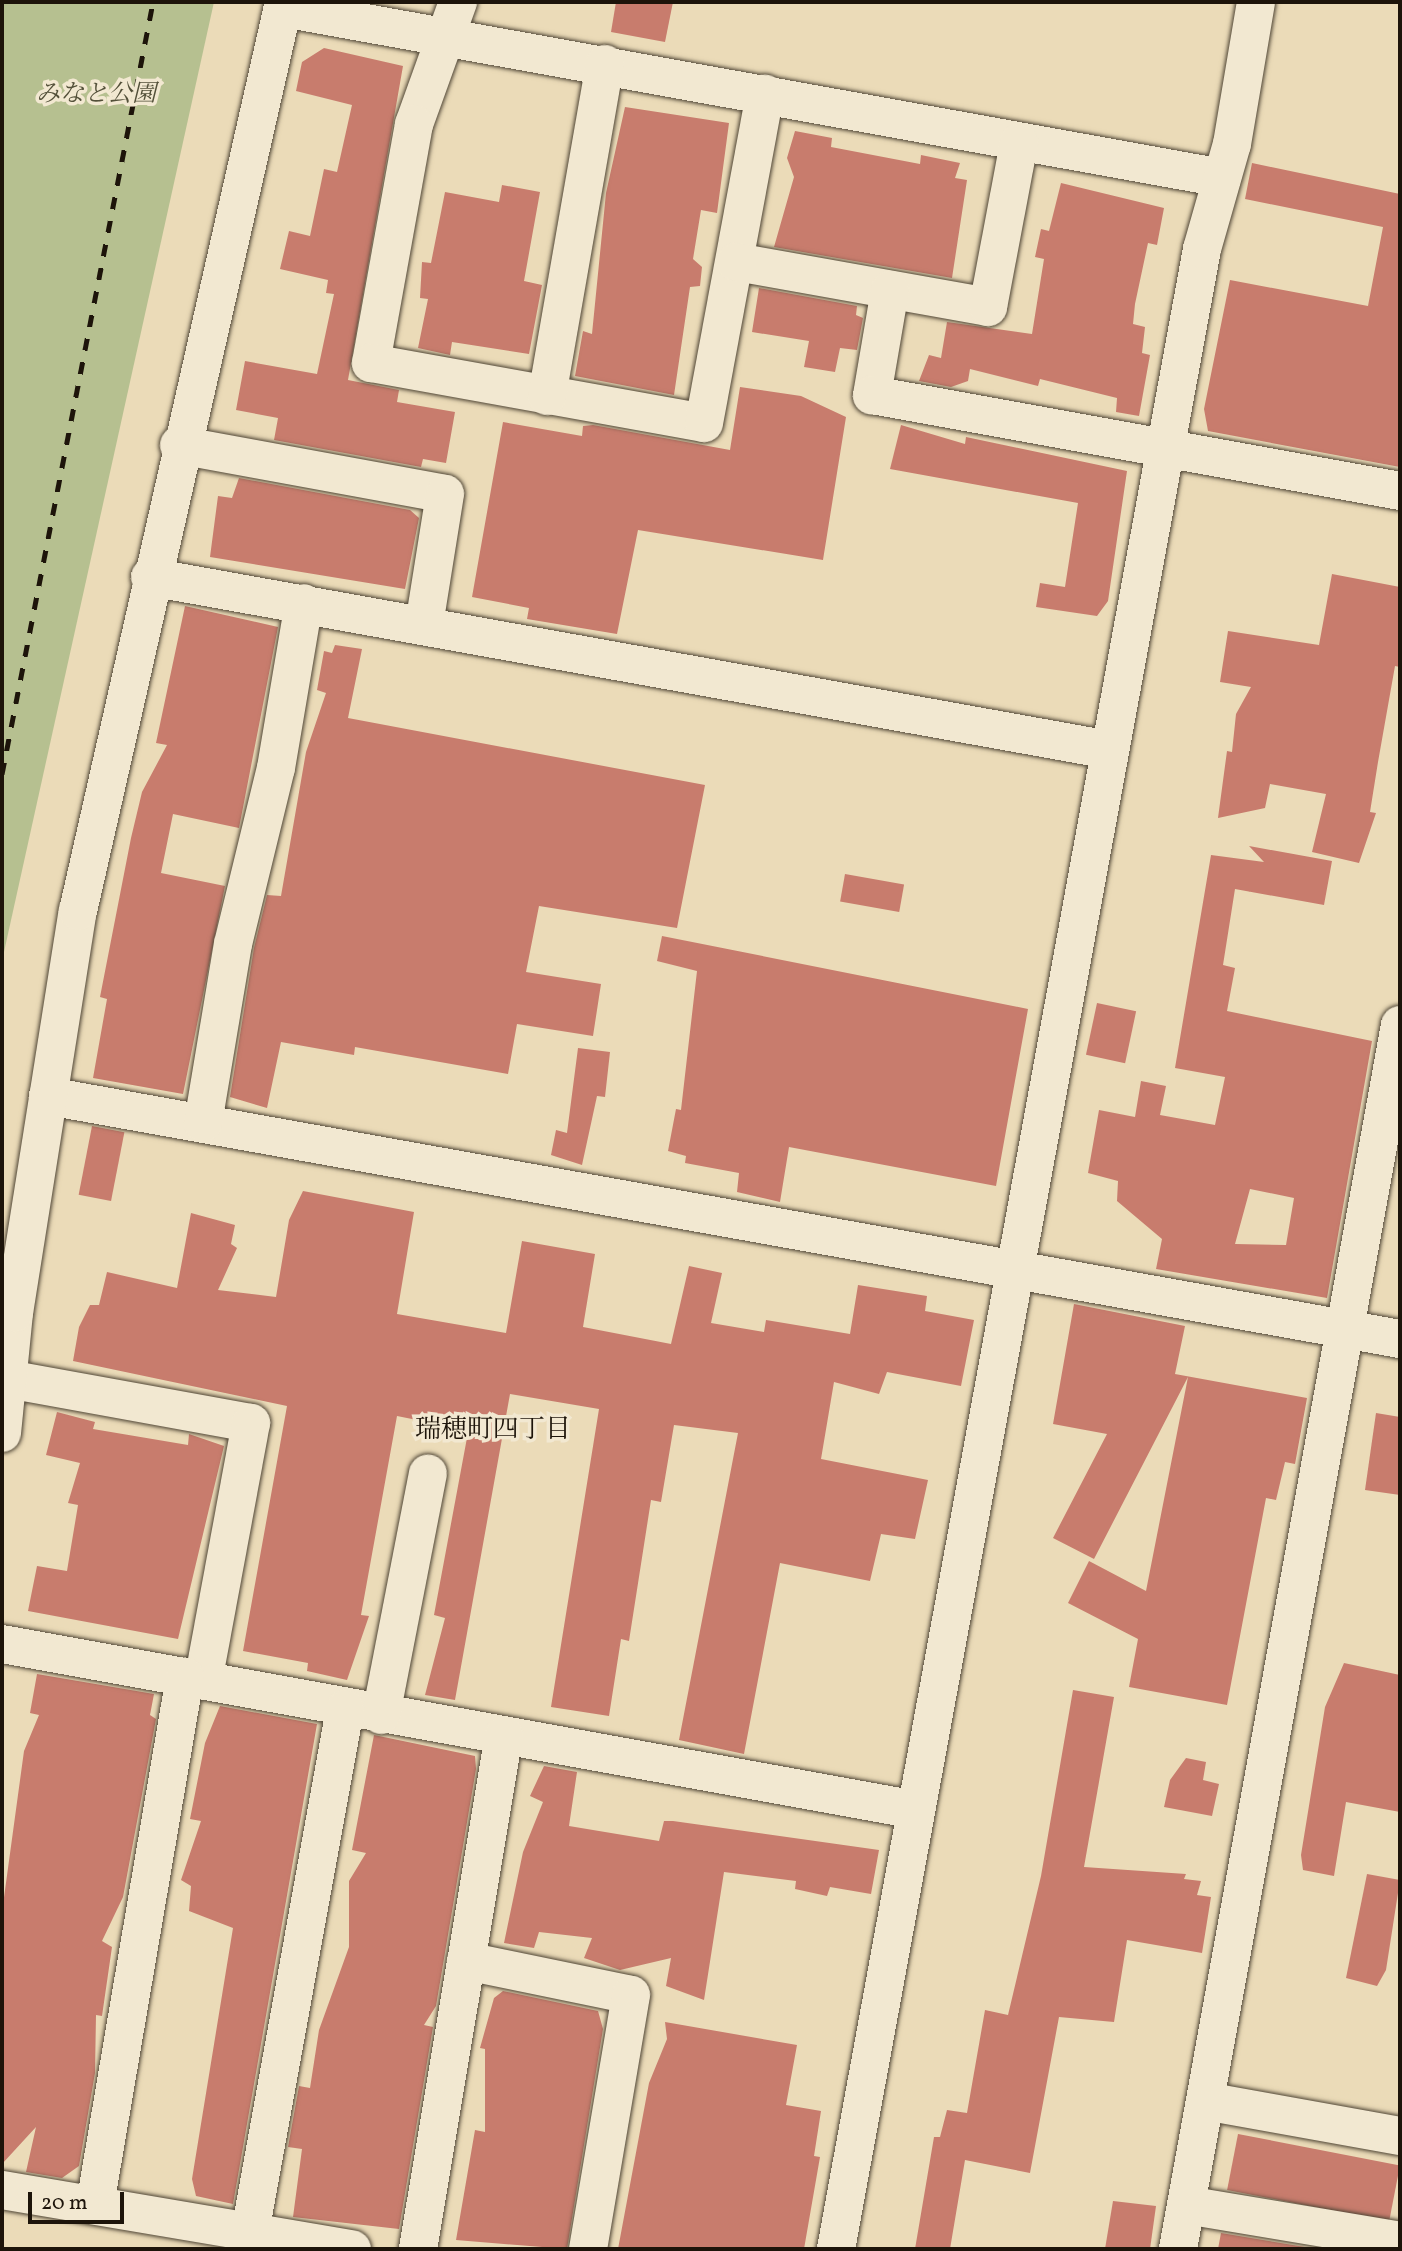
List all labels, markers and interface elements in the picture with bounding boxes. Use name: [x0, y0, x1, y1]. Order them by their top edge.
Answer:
park label: みなと公園: [36, 82, 156, 110]
district label: 瑞穂町四丁目: [415, 1415, 571, 1447]
scale bar: [32, 2178, 128, 2222]
text: 20 m: [41, 2189, 87, 2218]

